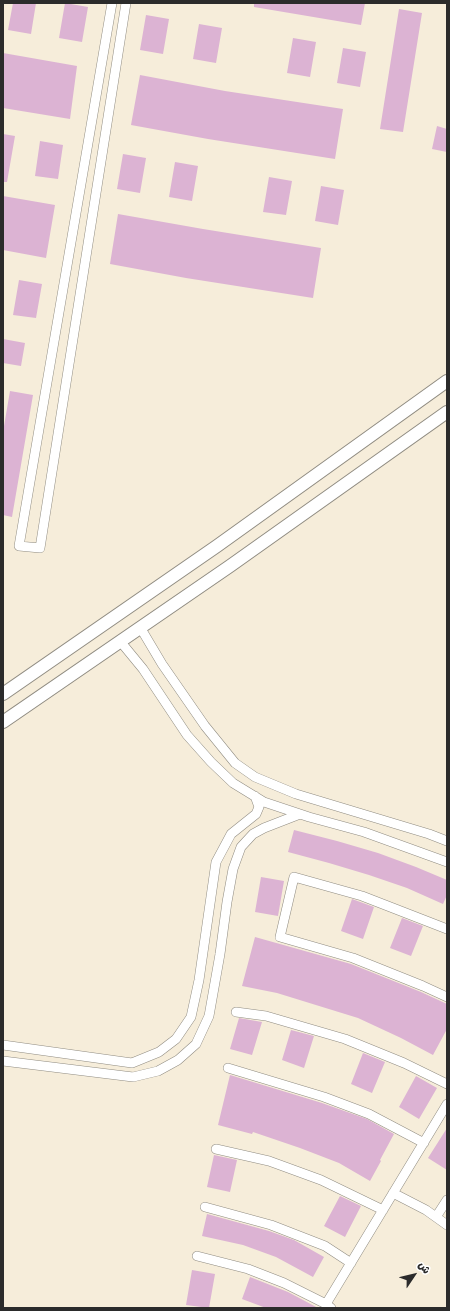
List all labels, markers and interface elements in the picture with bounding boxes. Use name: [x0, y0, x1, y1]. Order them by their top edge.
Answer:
north arrow: [394, 1255, 434, 1295]
text: ش: [413, 1258, 435, 1278]

